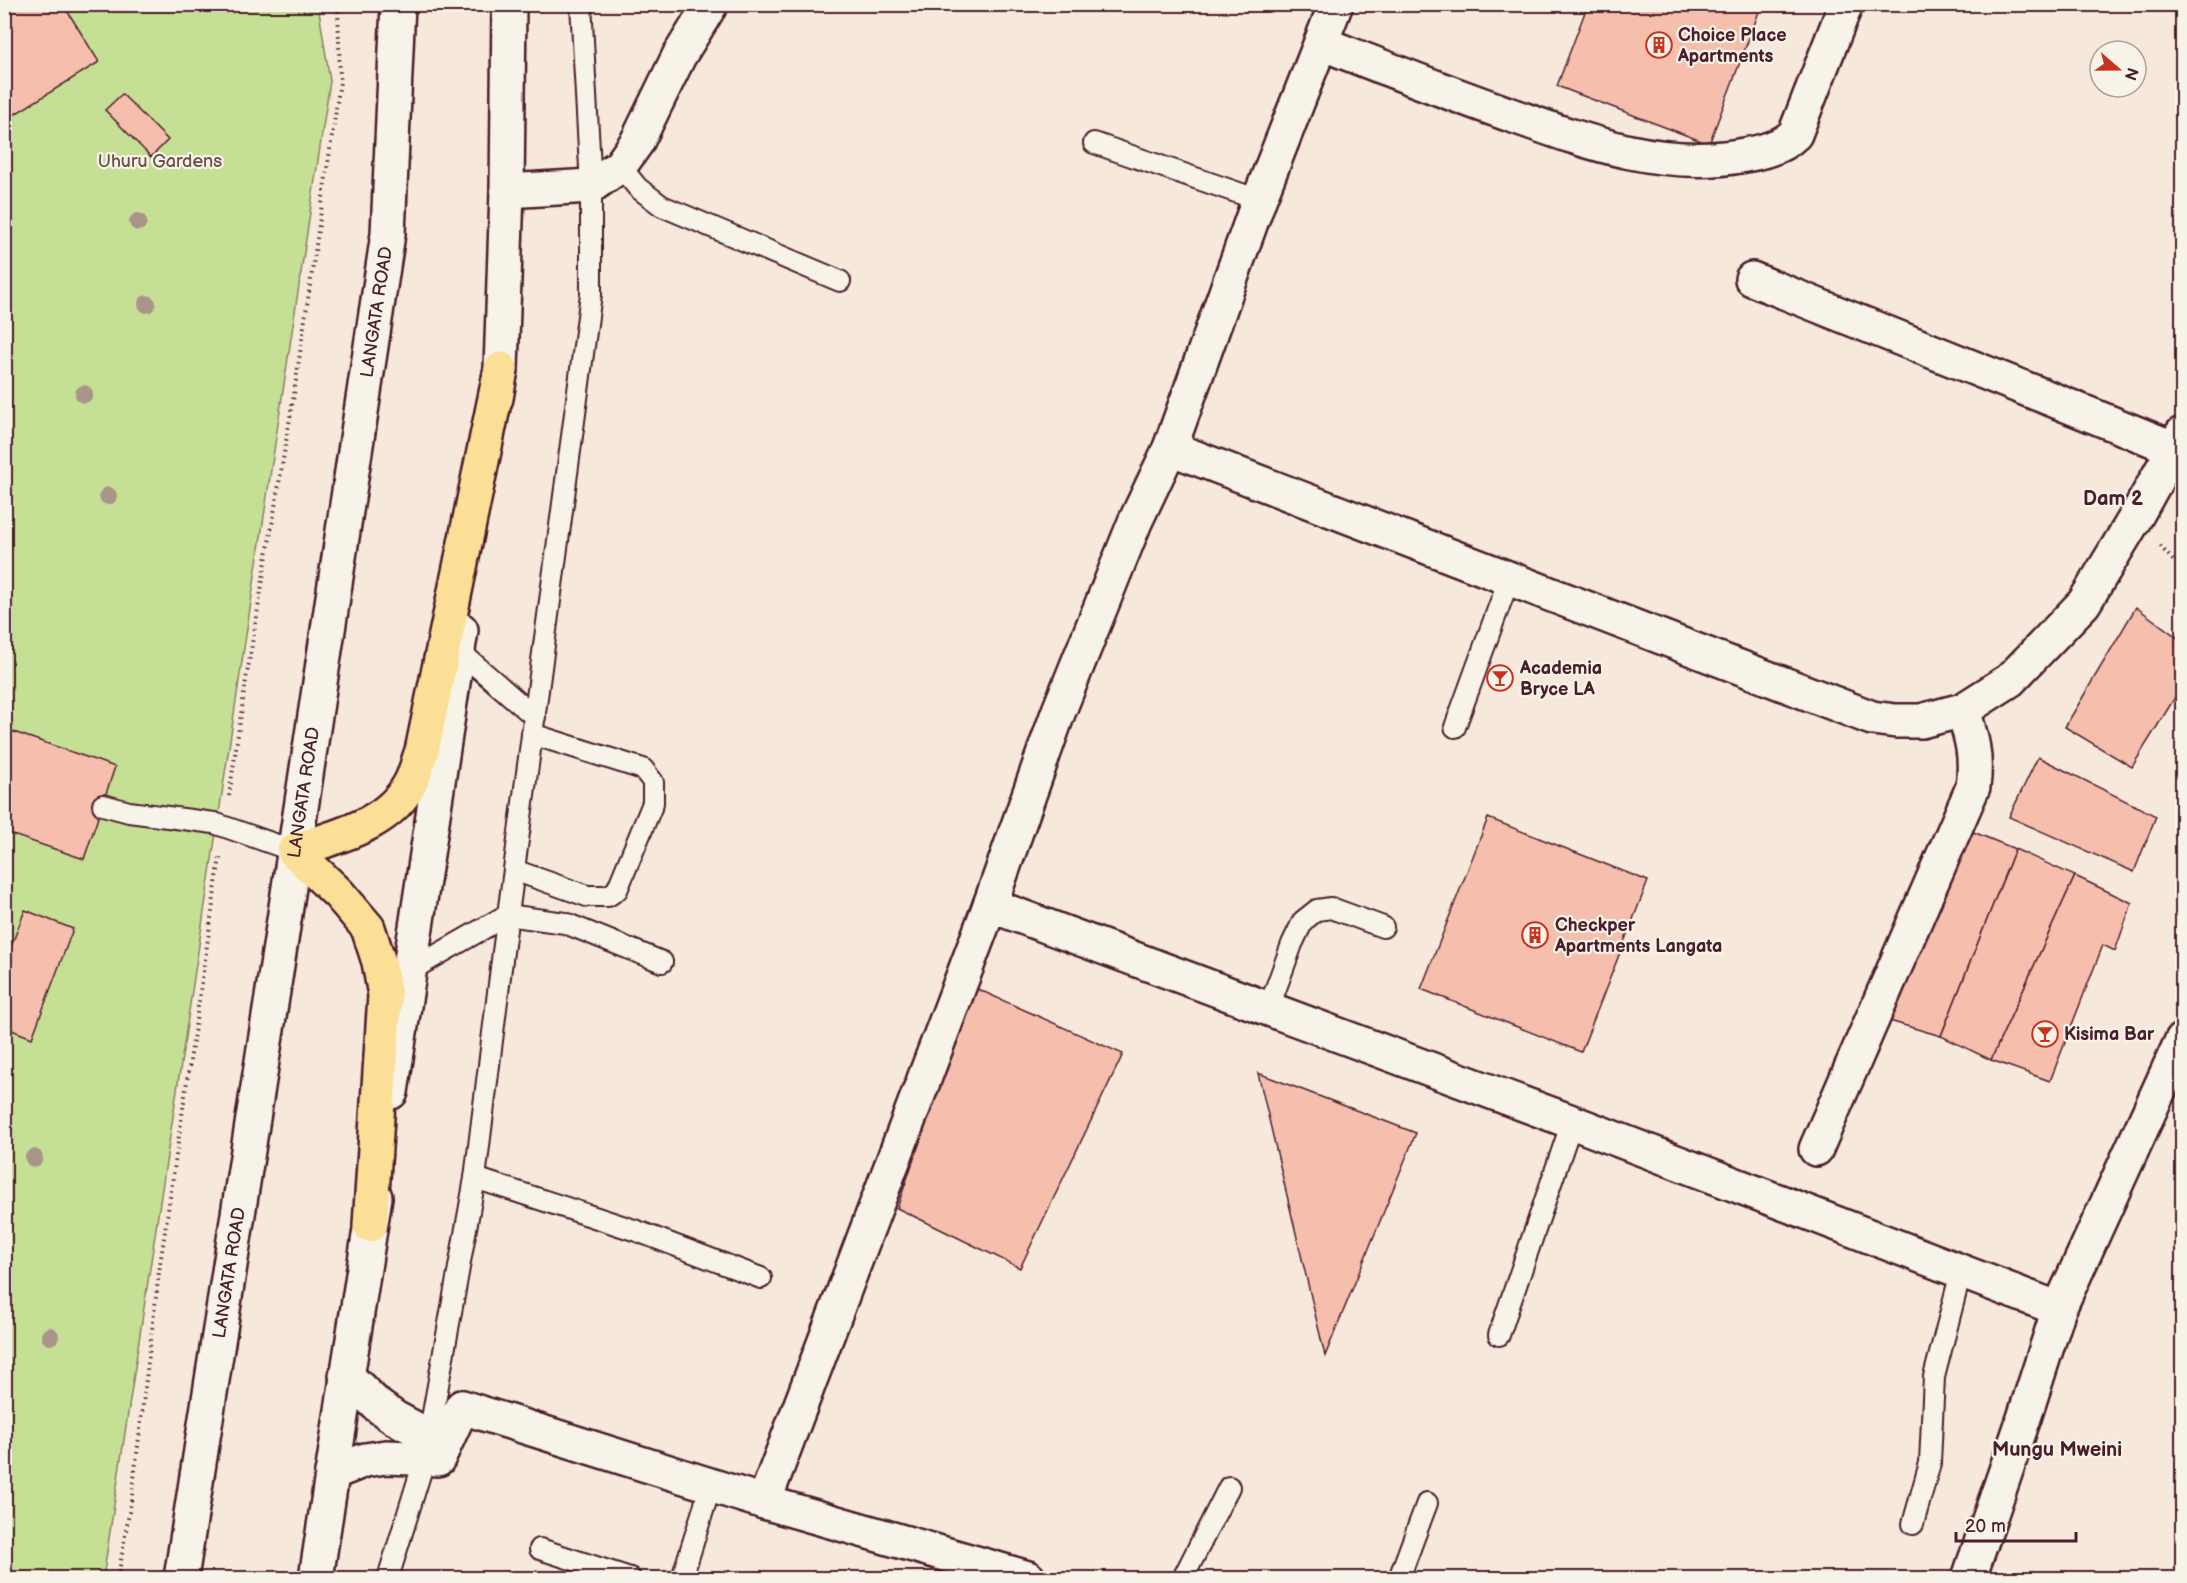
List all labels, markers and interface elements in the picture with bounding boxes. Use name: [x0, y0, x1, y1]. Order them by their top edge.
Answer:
place label: Choice Place Apartments: [1677, 25, 1787, 67]
building icon: Choice Place Apartments: [1644, 30, 1674, 60]
north arrow: [2088, 39, 2148, 99]
text: N: [2120, 65, 2142, 83]
park label: Uhuru Gardens: [98, 151, 222, 172]
street label: LANGATA ROAD: [356, 245, 397, 379]
district label: Dam 2: [2083, 487, 2143, 511]
place label: Academia Bryce LA: [1519, 658, 1602, 700]
bar icon: Academia Bryce LA: [1485, 663, 1515, 693]
street label: LANGATA ROAD: [284, 726, 324, 860]
place label: Checkper Apartments Langata: [1554, 915, 1722, 957]
building icon: Checkper Apartments Langata: [1520, 920, 1550, 950]
bar icon: Kisima Bar: [2030, 1019, 2060, 1049]
place label: Kisima Bar: [2064, 1024, 2155, 1045]
street label: LANGATA ROAD: [209, 1206, 250, 1340]
district label: Mungu Mweini: [1992, 1438, 2122, 1462]
scale bar: [1956, 1505, 2076, 1543]
text: 20 m: [1965, 1516, 2006, 1537]

